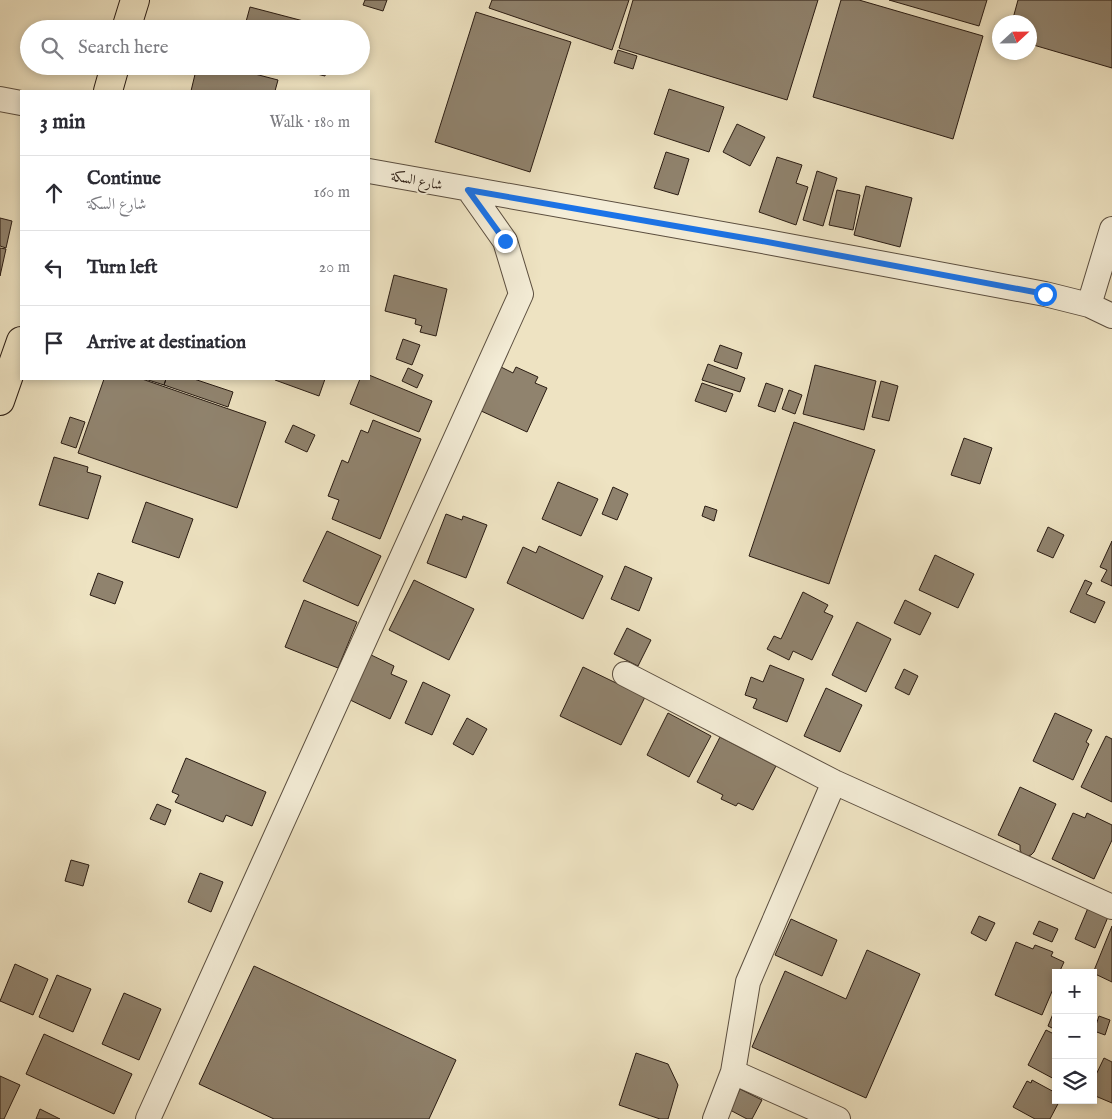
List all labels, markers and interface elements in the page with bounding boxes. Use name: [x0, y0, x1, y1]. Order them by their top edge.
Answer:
north arrow: [992, 15, 1037, 60]
search box: [20, 20, 370, 75]
icon: search: [38, 34, 66, 62]
text: Search here: [78, 36, 169, 60]
text: 3 min: [40, 109, 85, 136]
text: Walk · 180 m: [269, 113, 350, 133]
text: Continue: [87, 167, 161, 191]
street label: شارع السكة: [388, 167, 444, 197]
icon: ahead: [40, 179, 68, 207]
text: 160 m: [314, 183, 350, 203]
text: شارع السكة: [87, 195, 146, 215]
route end: [494, 230, 517, 253]
icon: left: [40, 254, 68, 282]
text: Turn left: [87, 256, 158, 280]
text: 20 m: [319, 258, 350, 278]
route start: [1034, 283, 1057, 306]
icon: arrive: [40, 329, 68, 357]
text: Arrive at destination: [87, 331, 246, 355]
map controls: [1052, 969, 1097, 1104]
button: +: [1052, 969, 1097, 1014]
button: −: [1052, 1014, 1097, 1059]
button: layers: [1052, 1059, 1097, 1104]

